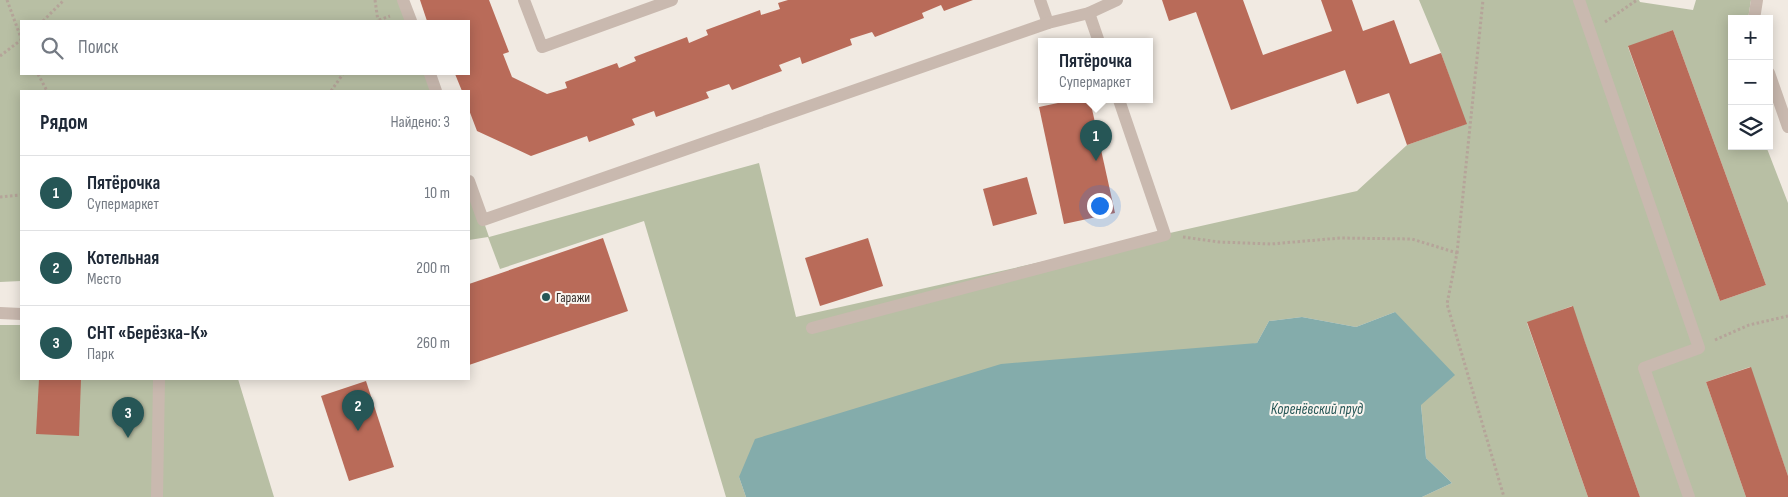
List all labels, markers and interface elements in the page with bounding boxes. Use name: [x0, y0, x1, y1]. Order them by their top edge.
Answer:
map controls: [1728, 15, 1773, 150]
button: +: [1728, 15, 1773, 60]
search box: [20, 20, 470, 75]
icon: search: [38, 34, 66, 62]
text: Поиск: [78, 36, 118, 59]
popup: [1038, 38, 1153, 103]
text: Пятёрочка: [1059, 50, 1132, 73]
button: −: [1728, 60, 1773, 105]
text: Супермаркет: [1059, 73, 1131, 92]
button: layers: [1728, 105, 1773, 150]
text: Рядом: [40, 110, 88, 135]
text: Найдено: 3: [390, 113, 450, 132]
pin: 1: [1080, 120, 1112, 161]
text: Пятёрочка: [87, 172, 160, 195]
text: 1: [53, 184, 59, 203]
text: 10 m: [424, 184, 450, 203]
your location: [1087, 193, 1113, 219]
text: Супермаркет: [87, 195, 159, 214]
text: Котельная: [87, 247, 159, 270]
text: 2: [52, 259, 60, 278]
text: 200 m: [416, 259, 450, 278]
text: Место: [87, 270, 121, 289]
place label: Гаражи: [556, 289, 590, 306]
marker: Гаражи: [540, 291, 552, 303]
text: СНТ «Берёзка-К»: [87, 322, 208, 345]
text: 3: [52, 334, 60, 353]
text: 260 m: [416, 334, 450, 353]
text: Парк: [87, 345, 114, 364]
pin: 2: [342, 390, 374, 431]
pin: 3: [112, 397, 144, 438]
water label: Коренёвский пруд: [1271, 400, 1364, 419]

